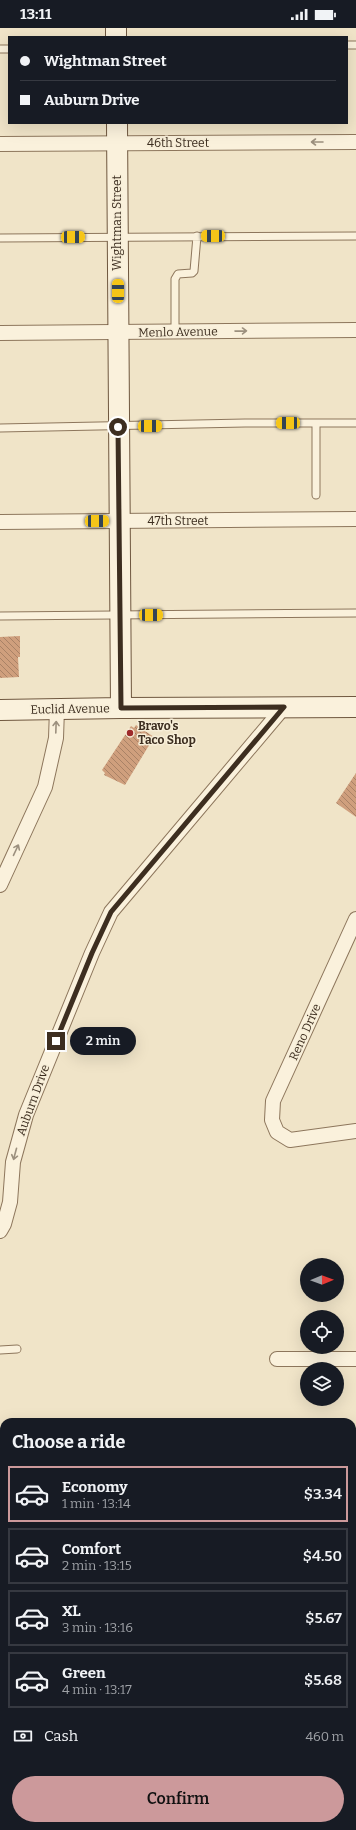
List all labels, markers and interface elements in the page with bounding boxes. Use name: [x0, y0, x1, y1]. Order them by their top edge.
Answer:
text: 13:11: [20, 5, 52, 23]
text: Wightman Street: [44, 52, 167, 70]
text: Auburn Drive: [44, 91, 140, 109]
street label: 46th Street: [147, 136, 210, 150]
one-way arrow: [311, 138, 324, 146]
street label: Wightman Street: [110, 175, 124, 271]
car: [201, 230, 225, 242]
car: [61, 231, 85, 243]
car: [112, 279, 124, 303]
street label: Menlo Avenue: [138, 324, 218, 340]
one-way arrow: [234, 327, 247, 335]
car: [276, 417, 300, 429]
route start: [109, 418, 127, 436]
car: [138, 420, 162, 432]
street label: 47th Street: [148, 514, 209, 528]
car: [85, 515, 109, 527]
car: [139, 609, 163, 621]
street label: Euclid Avenue: [30, 701, 110, 717]
place label: Bravo's Taco Shop: [138, 719, 196, 747]
one-way arrow: [52, 721, 60, 734]
marker: Bravo's Taco Shop: [125, 728, 135, 738]
one-way arrow: [13, 844, 20, 856]
street label: Reno Drive: [286, 1001, 324, 1063]
callout: 2 min: [70, 1027, 136, 1055]
route end: [47, 1032, 65, 1050]
text: 2 min: [86, 1033, 120, 1048]
street label: Auburn Drive: [14, 1063, 52, 1137]
one-way arrow: [11, 1147, 18, 1160]
north arrow: [300, 1258, 344, 1302]
map controls: [300, 1258, 344, 1406]
button: locate: [300, 1310, 344, 1354]
button: layers: [300, 1362, 344, 1406]
text: Choose a ride: [12, 1431, 125, 1453]
icon: car: [14, 1476, 50, 1512]
text: Economy: [62, 1478, 128, 1496]
text: $3.34: [304, 1485, 342, 1503]
text: 1 min · 13:14: [62, 1496, 131, 1511]
icon: car: [14, 1538, 50, 1574]
text: Comfort: [62, 1540, 121, 1558]
text: $4.50: [303, 1547, 342, 1565]
text: 2 min · 13:15: [62, 1558, 132, 1573]
icon: car: [14, 1600, 50, 1636]
text: XL: [62, 1602, 81, 1620]
text: $5.67: [305, 1609, 342, 1627]
text: 3 min · 13:16: [62, 1620, 133, 1635]
icon: car: [14, 1662, 50, 1698]
text: Green: [62, 1664, 106, 1682]
text: $5.68: [304, 1671, 342, 1689]
text: 4 min · 13:17: [62, 1682, 132, 1697]
icon: cash: [12, 1725, 34, 1747]
text: Cash: [44, 1727, 78, 1745]
text: 460 m: [305, 1729, 344, 1744]
button: Confirm: [12, 1776, 344, 1822]

